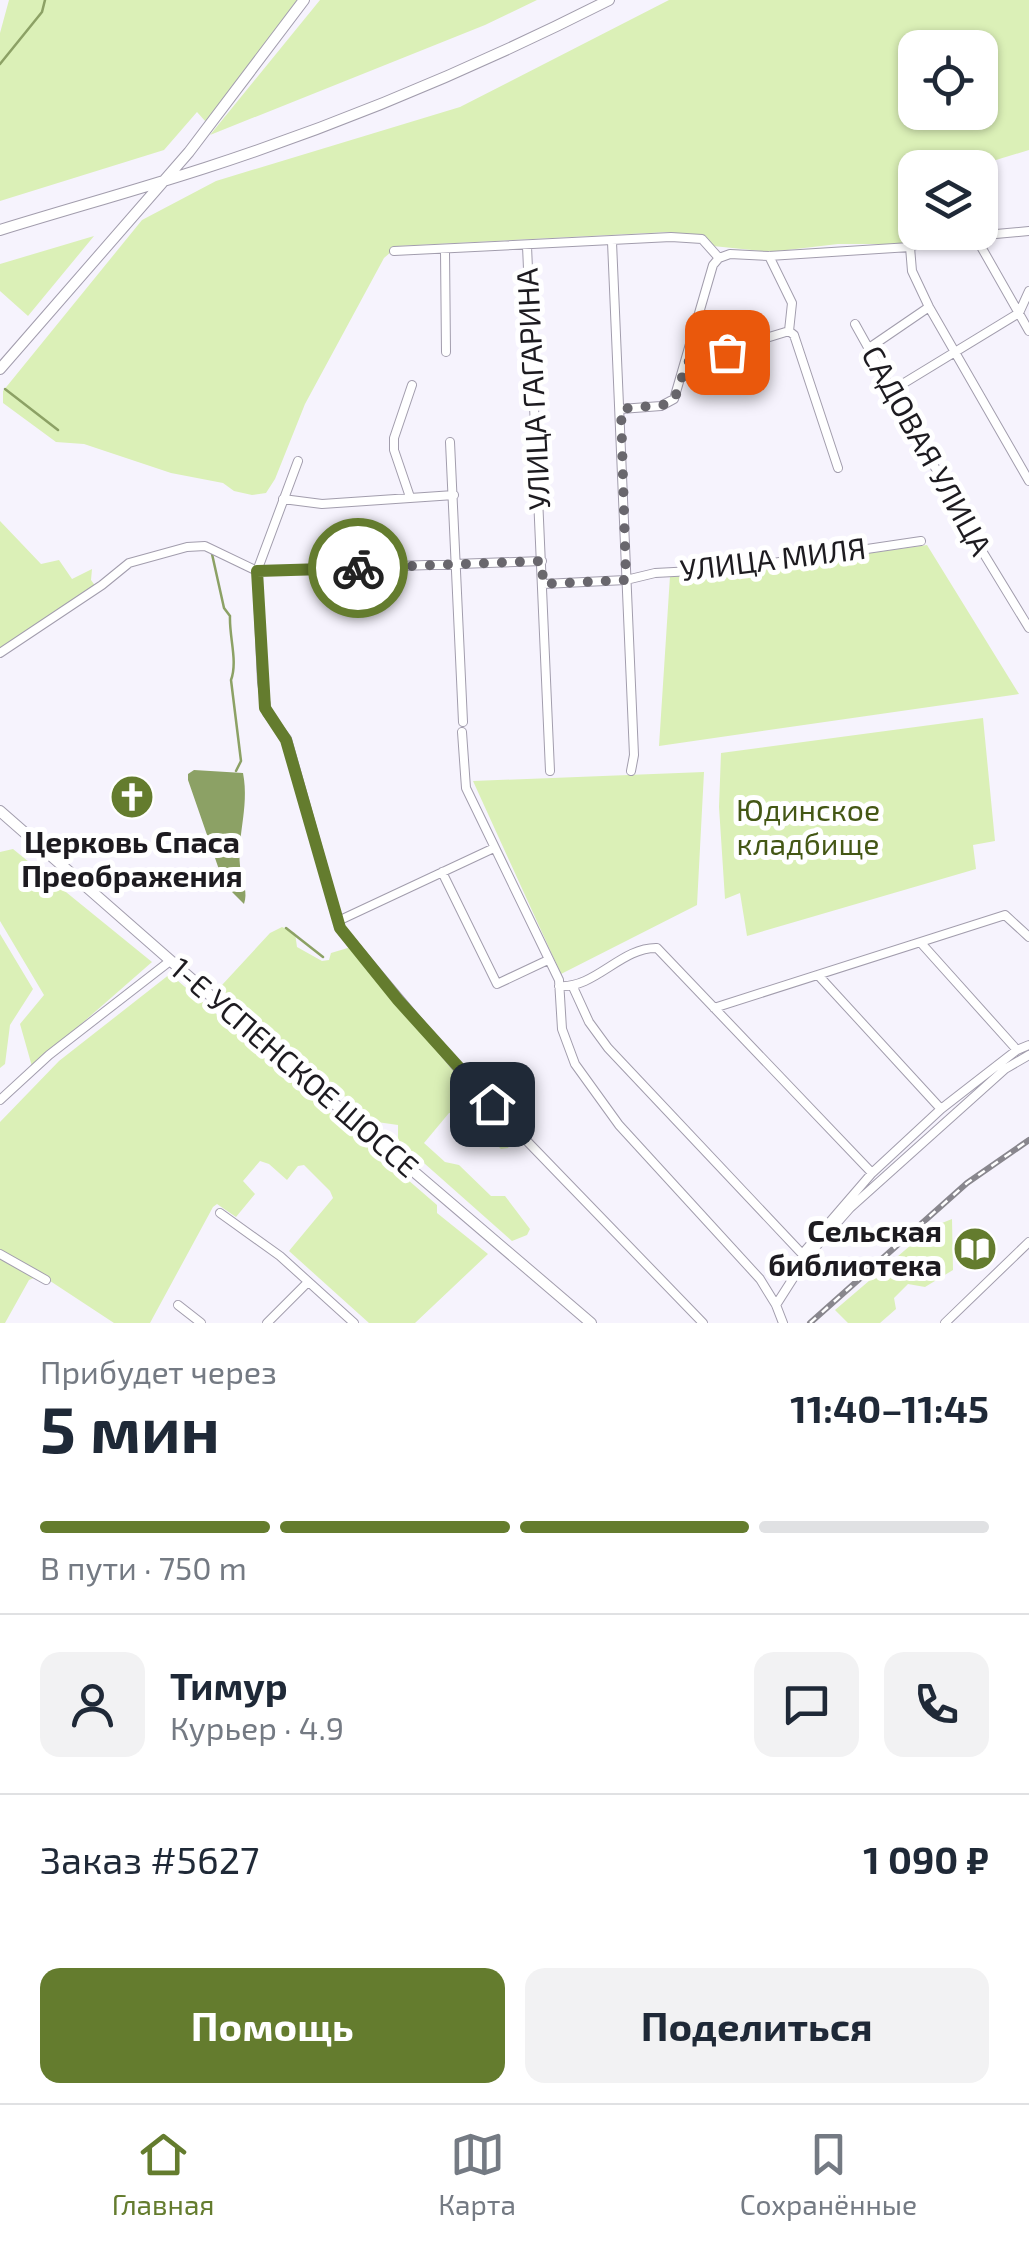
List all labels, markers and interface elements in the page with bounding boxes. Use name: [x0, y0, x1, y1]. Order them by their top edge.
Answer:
map controls: [898, 30, 998, 250]
button: locate: [898, 30, 998, 130]
button: layers: [898, 150, 998, 250]
street label: УЛИЦА ГАГАРИНА: [508, 267, 556, 511]
pin: [685, 310, 770, 395]
icon: bag: [700, 325, 755, 380]
street label: САДОВАЯ УЛИЦА: [855, 339, 1000, 561]
courier: [308, 518, 408, 618]
street label: УЛИЦА МИЛЯ: [678, 529, 868, 587]
icon: bike: [331, 541, 386, 596]
church icon: Церковь Спаса Преображения: [109, 774, 155, 820]
park label: Юдинское кладбище: [736, 791, 880, 861]
place label: Церковь Спаса Преображения: [21, 823, 243, 893]
street label: 1-Е УСПЕНСКОЕ ШОССЕ: [164, 949, 427, 1184]
pin: [450, 1062, 535, 1147]
icon: home: [465, 1077, 520, 1132]
place label: Сельская библиотека: [768, 1212, 942, 1282]
library icon: Сельская библиотека: [952, 1226, 998, 1272]
text: Прибудет через: [40, 1352, 277, 1390]
text: 11:40–11:45: [790, 1385, 989, 1431]
text: 5 мин: [40, 1388, 220, 1466]
text: В пути · 750 m: [40, 1548, 247, 1586]
button: person: [40, 1652, 145, 1757]
button: chat: [754, 1652, 859, 1757]
button: phone: [884, 1652, 989, 1757]
text: Тимур: [170, 1662, 288, 1708]
text: Курьер · 4.9: [170, 1708, 344, 1746]
text: Заказ #5627: [40, 1836, 260, 1882]
text: 1 090 ₽: [863, 1836, 989, 1882]
button: Помощь: [40, 1968, 505, 2083]
button: Поделиться: [525, 1968, 989, 2083]
tab: Главная: [112, 2127, 215, 2221]
tab: Карта: [438, 2127, 516, 2221]
tab: Сохранённые: [740, 2127, 917, 2221]

